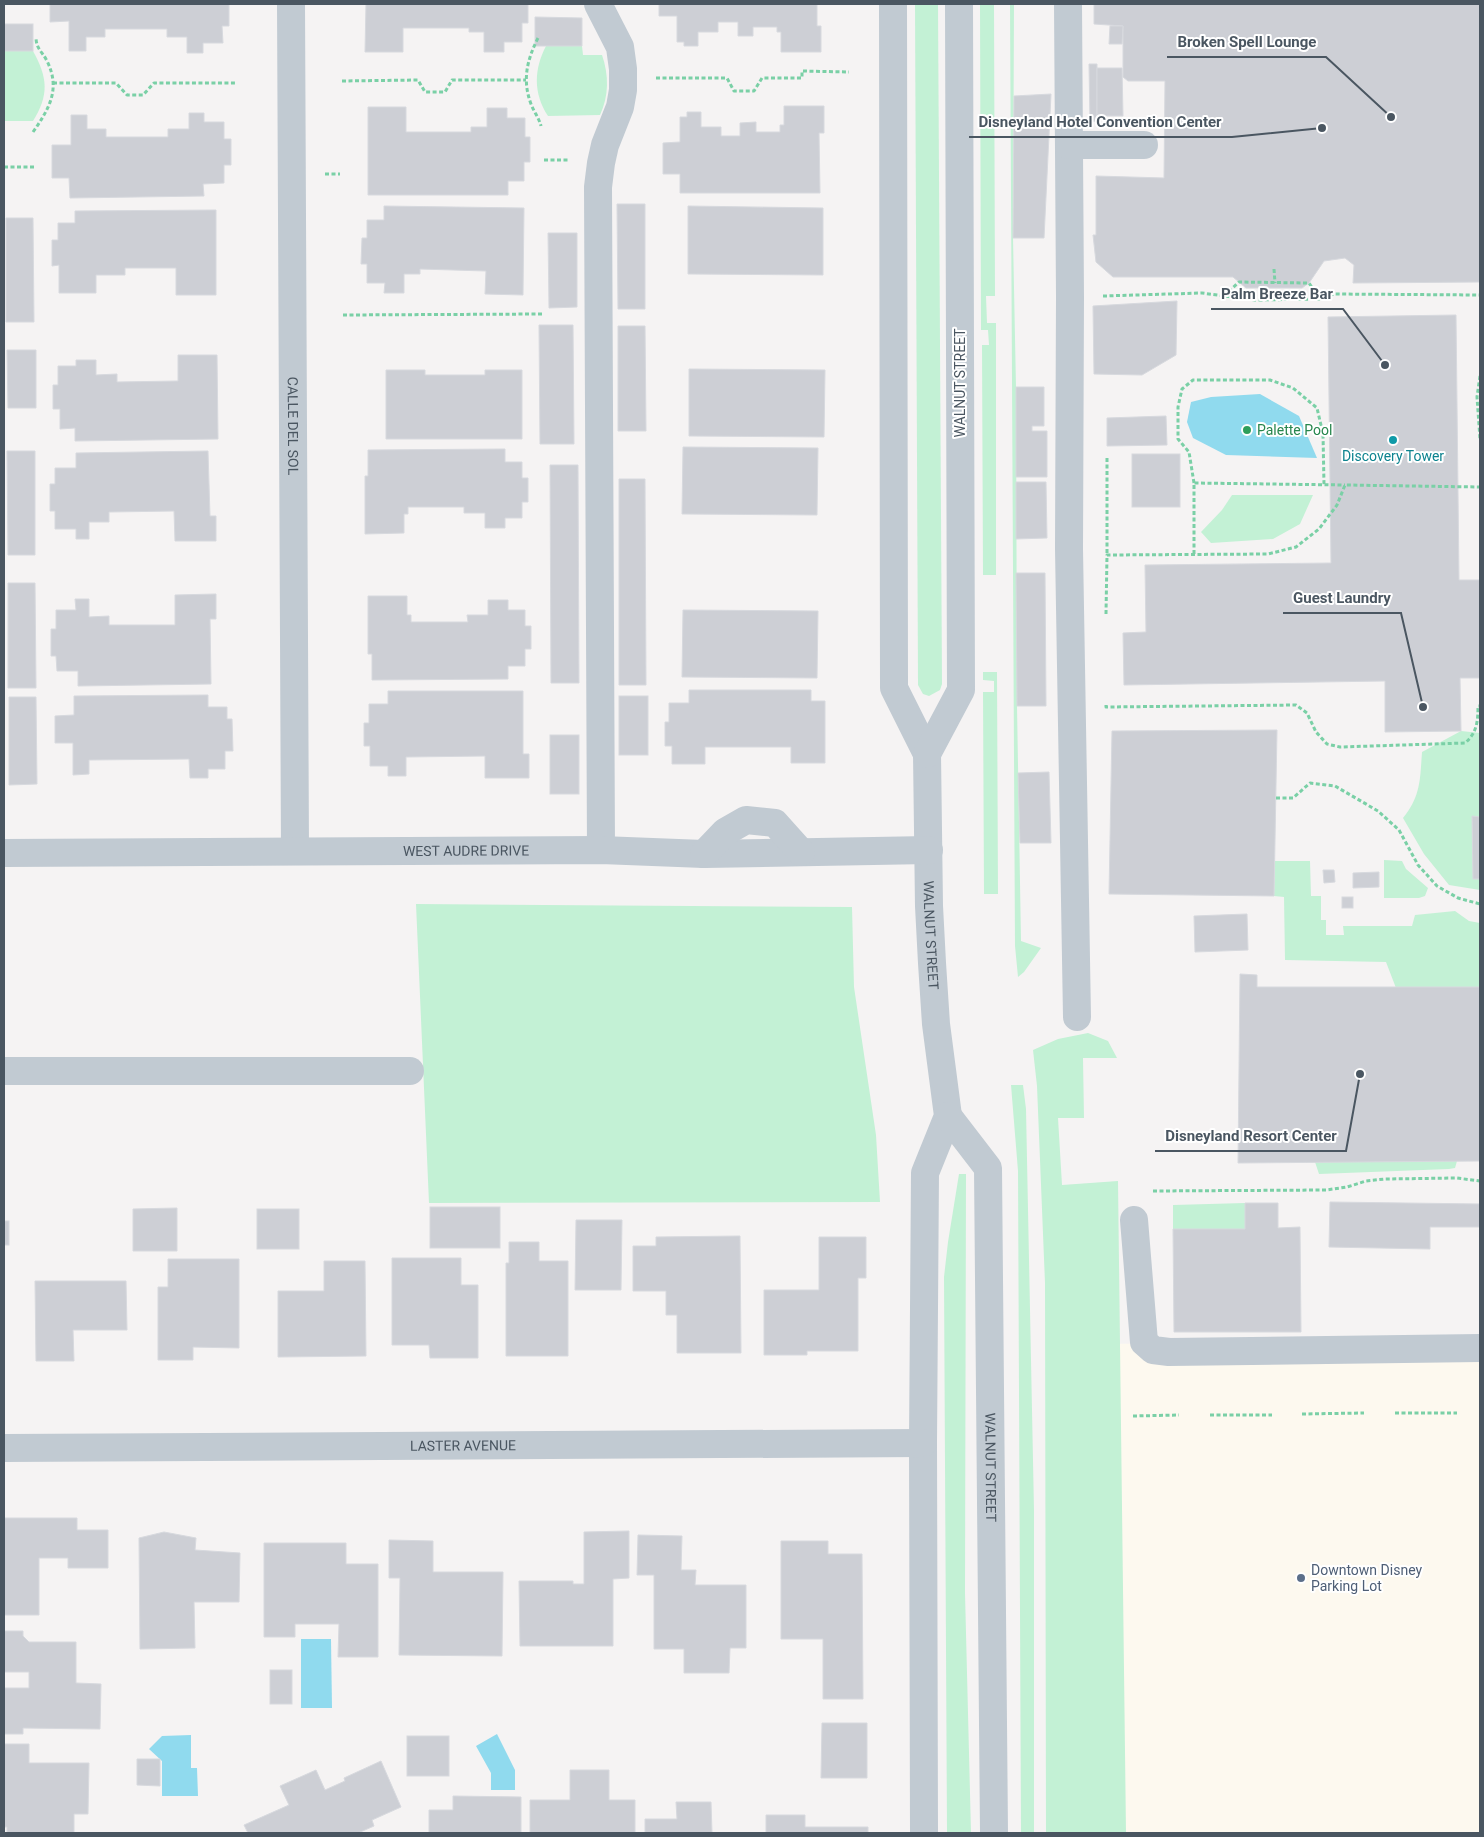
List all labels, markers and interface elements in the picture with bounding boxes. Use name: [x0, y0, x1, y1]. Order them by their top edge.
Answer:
callout: Broken Spell Lounge: [1167, 27, 1326, 57]
text: Broken Spell Lounge: [1178, 33, 1316, 51]
callout: Disneyland Hotel Convention Center: [969, 107, 1232, 137]
text: Disneyland Hotel Convention Center: [978, 113, 1222, 131]
callout: Palm Breeze Bar: [1211, 279, 1343, 309]
text: Palm Breeze Bar: [1221, 285, 1333, 303]
street label: WALNUT STREET: [952, 328, 968, 438]
street label: CALLE DEL SOL: [285, 377, 301, 476]
place label: Palette Pool: [1257, 422, 1332, 438]
marker: Palette Pool: [1241, 424, 1253, 436]
marker: Discovery Tower: [1387, 434, 1399, 446]
place label: Discovery Tower: [1342, 448, 1444, 464]
callout: Guest Laundry: [1283, 583, 1401, 613]
text: Guest Laundry: [1293, 589, 1391, 607]
street label: WEST AUDRE DRIVE: [403, 842, 529, 859]
street label: WALNUT STREET: [921, 880, 942, 991]
callout: Disneyland Resort Center: [1155, 1121, 1346, 1151]
text: Disneyland Resort Center: [1165, 1127, 1337, 1145]
street label: WALNUT STREET: [982, 1413, 999, 1523]
street label: LASTER AVENUE: [410, 1437, 516, 1454]
place label: Downtown Disney Parking Lot: [1311, 1562, 1422, 1594]
marker: Downtown Disney Parking Lot: [1295, 1572, 1307, 1584]

